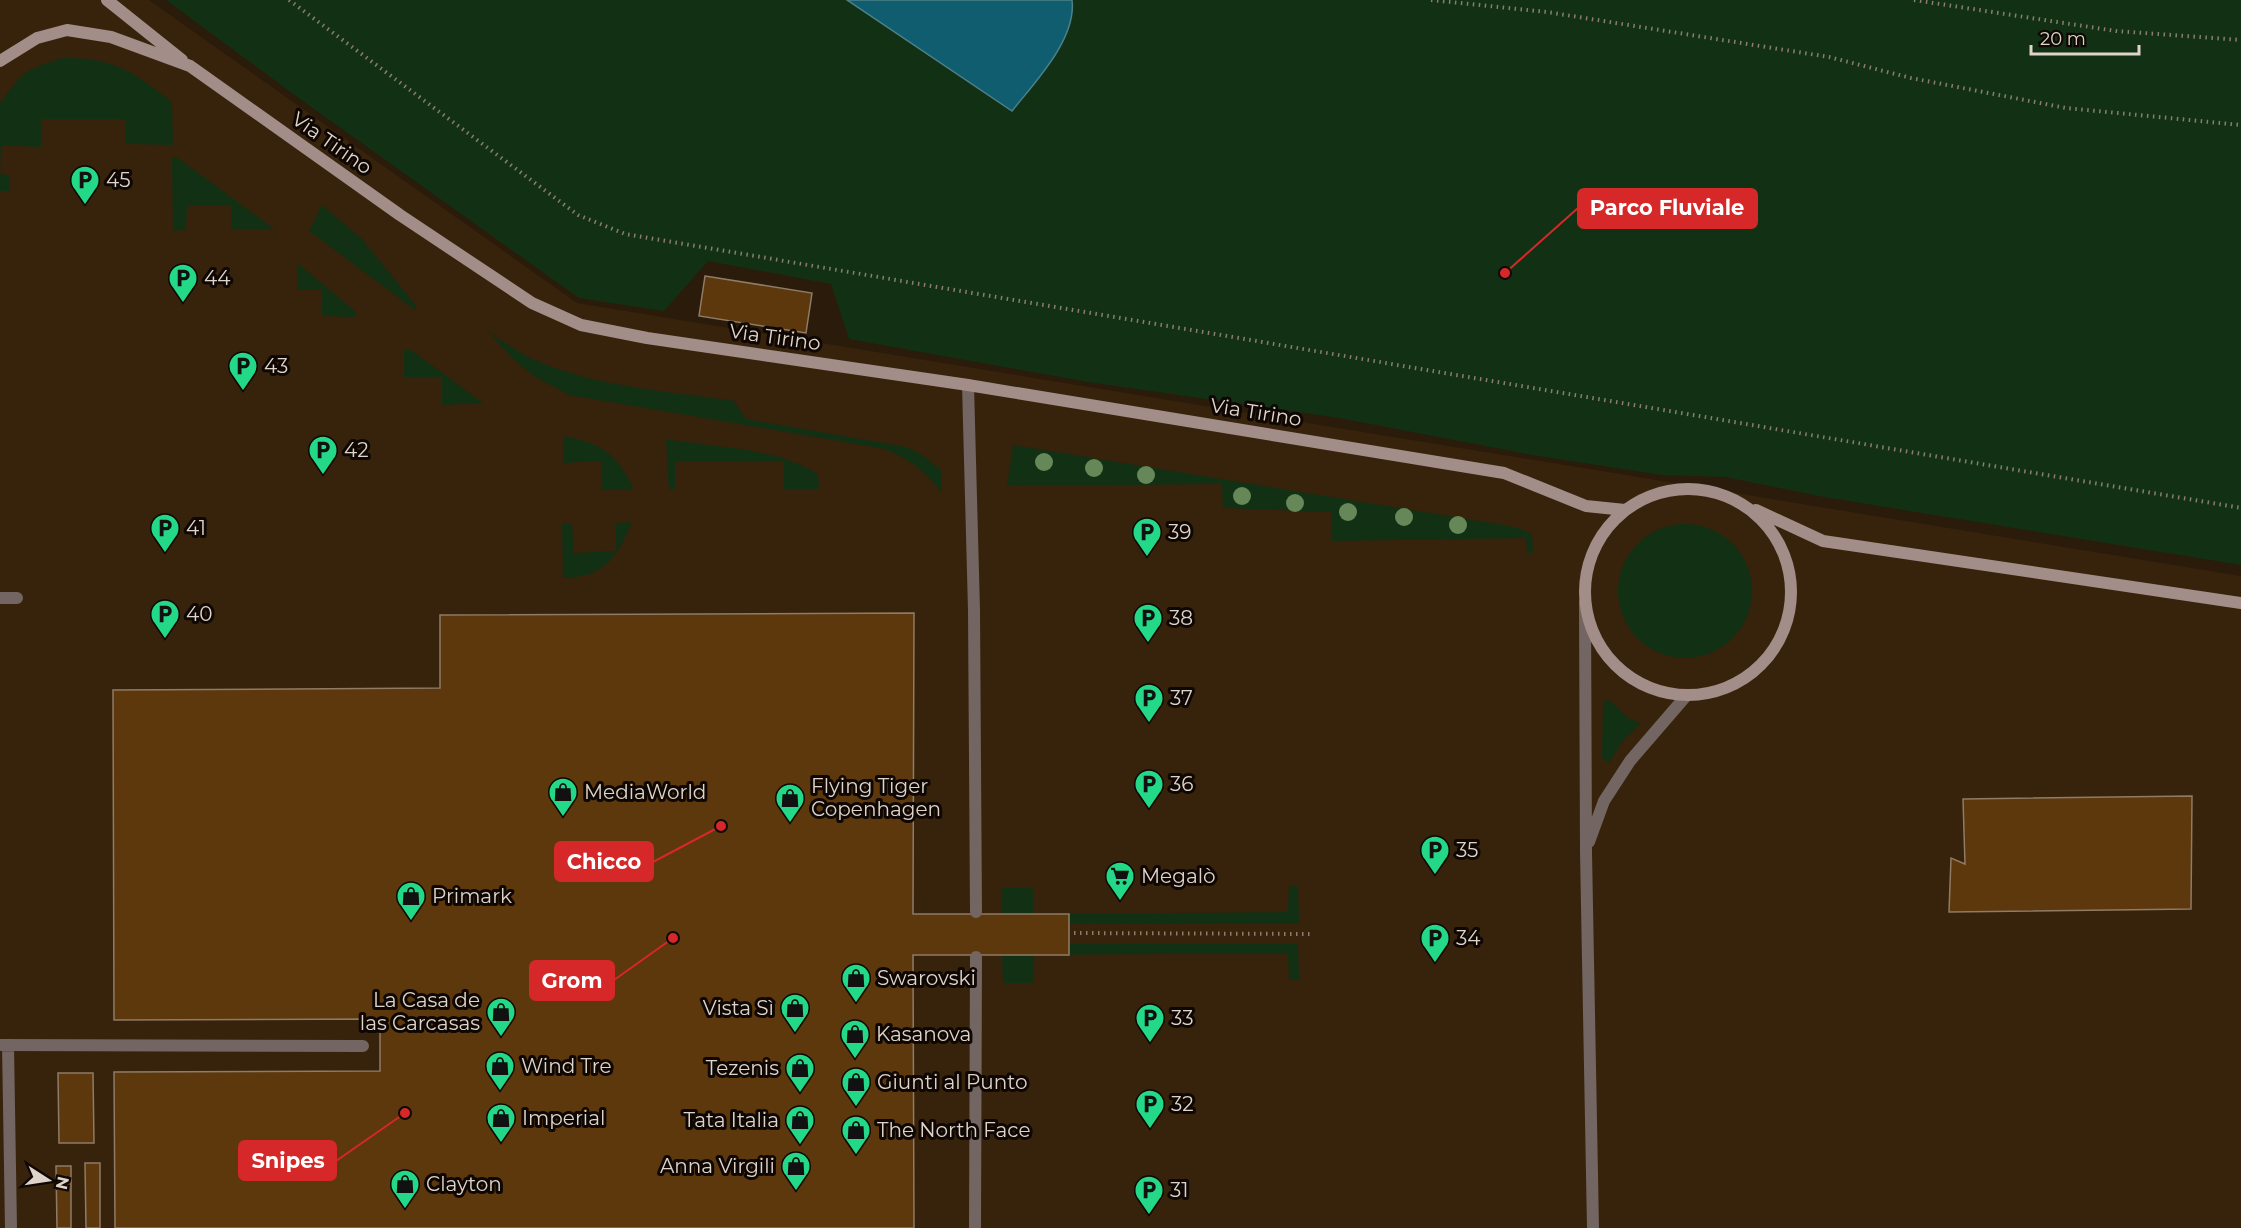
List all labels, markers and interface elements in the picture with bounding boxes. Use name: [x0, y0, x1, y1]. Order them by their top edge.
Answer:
scale bar: [2031, 18, 2139, 56]
text: 20 m: [2040, 28, 2086, 50]
street label: Via Tirino: [287, 107, 377, 179]
parking icon: 45: [69, 164, 101, 206]
place label: 45: [106, 168, 131, 192]
callout: Parco Fluviale: [1578, 189, 1757, 228]
text: Parco Fluviale: [1590, 195, 1744, 220]
parking icon: 44: [167, 262, 199, 304]
place label: 44: [204, 266, 230, 290]
street label: Via Tirino: [728, 319, 822, 355]
parking icon: 43: [227, 350, 259, 392]
place label: 43: [264, 354, 288, 378]
street label: Via Tirino: [1209, 393, 1303, 431]
parking icon: 42: [307, 434, 339, 476]
place label: 42: [344, 438, 369, 462]
parking icon: 41: [149, 512, 181, 554]
place label: 41: [186, 516, 206, 540]
parking icon: 39: [1131, 516, 1163, 558]
place label: 39: [1168, 520, 1191, 544]
parking icon: 40: [149, 598, 181, 640]
place label: 40: [186, 602, 212, 626]
parking icon: 38: [1132, 602, 1164, 644]
place label: 38: [1169, 606, 1193, 630]
parking icon: 37: [1133, 682, 1165, 724]
place label: 37: [1170, 686, 1193, 710]
parking icon: 36: [1133, 768, 1165, 810]
place label: 36: [1170, 772, 1193, 796]
place label: Flying Tiger Copenhagen: [811, 774, 941, 821]
shop icon: MediaWorld: [547, 776, 579, 818]
place label: MediaWorld: [584, 780, 706, 804]
shop icon: Flying Tiger Copenhagen: [774, 782, 806, 824]
parking icon: 35: [1419, 834, 1451, 876]
place label: 35: [1456, 838, 1478, 862]
callout: Chicco: [555, 842, 653, 881]
text: Chicco: [567, 849, 641, 874]
supermarket icon: Megalò: [1104, 860, 1136, 902]
place label: Megalò: [1141, 864, 1216, 888]
shop icon: Primark: [395, 880, 427, 922]
place label: Primark: [432, 884, 512, 908]
parking icon: 34: [1419, 922, 1451, 964]
place label: 34: [1456, 926, 1481, 950]
callout: Grom: [530, 961, 614, 1000]
shop icon: Swarovski: [840, 962, 872, 1004]
place label: Swarovski: [877, 966, 976, 990]
text: Grom: [542, 968, 602, 993]
place label: La Casa de las Carcasas: [360, 988, 480, 1035]
shop icon: Vista Sì: [779, 992, 811, 1034]
shop icon: La Casa de las Carcasas: [485, 996, 517, 1038]
place label: Vista Sì: [703, 996, 774, 1020]
parking icon: 33: [1134, 1002, 1166, 1044]
place label: 33: [1171, 1006, 1193, 1030]
shop icon: Kasanova: [839, 1018, 871, 1060]
place label: Kasanova: [876, 1022, 971, 1046]
shop icon: Wind Tre: [484, 1050, 516, 1092]
shop icon: Tezenis: [784, 1052, 816, 1094]
place label: Wind Tre: [521, 1054, 612, 1078]
place label: Tezenis: [706, 1056, 779, 1080]
shop icon: Giunti al Punto: [840, 1066, 872, 1108]
place label: Giunti al Punto: [877, 1070, 1028, 1094]
parking icon: 32: [1134, 1088, 1166, 1130]
place label: 32: [1171, 1092, 1194, 1116]
shop icon: Imperial: [485, 1102, 517, 1144]
shop icon: Tata Italia: [784, 1104, 816, 1146]
place label: Imperial: [522, 1106, 605, 1130]
place label: Tata Italia: [683, 1108, 779, 1132]
shop icon: The North Face: [840, 1114, 872, 1156]
place label: The North Face: [877, 1118, 1031, 1142]
callout: Snipes: [239, 1141, 336, 1180]
text: Snipes: [251, 1148, 325, 1173]
north arrow: [18, 1150, 78, 1210]
shop icon: Anna Virgili: [780, 1150, 812, 1192]
place label: Anna Virgili: [660, 1154, 775, 1178]
shop icon: Clayton: [389, 1168, 421, 1210]
place label: Clayton: [426, 1172, 502, 1196]
parking icon: 31: [1133, 1174, 1165, 1216]
text: N: [52, 1175, 73, 1191]
place label: 31: [1170, 1178, 1189, 1202]

